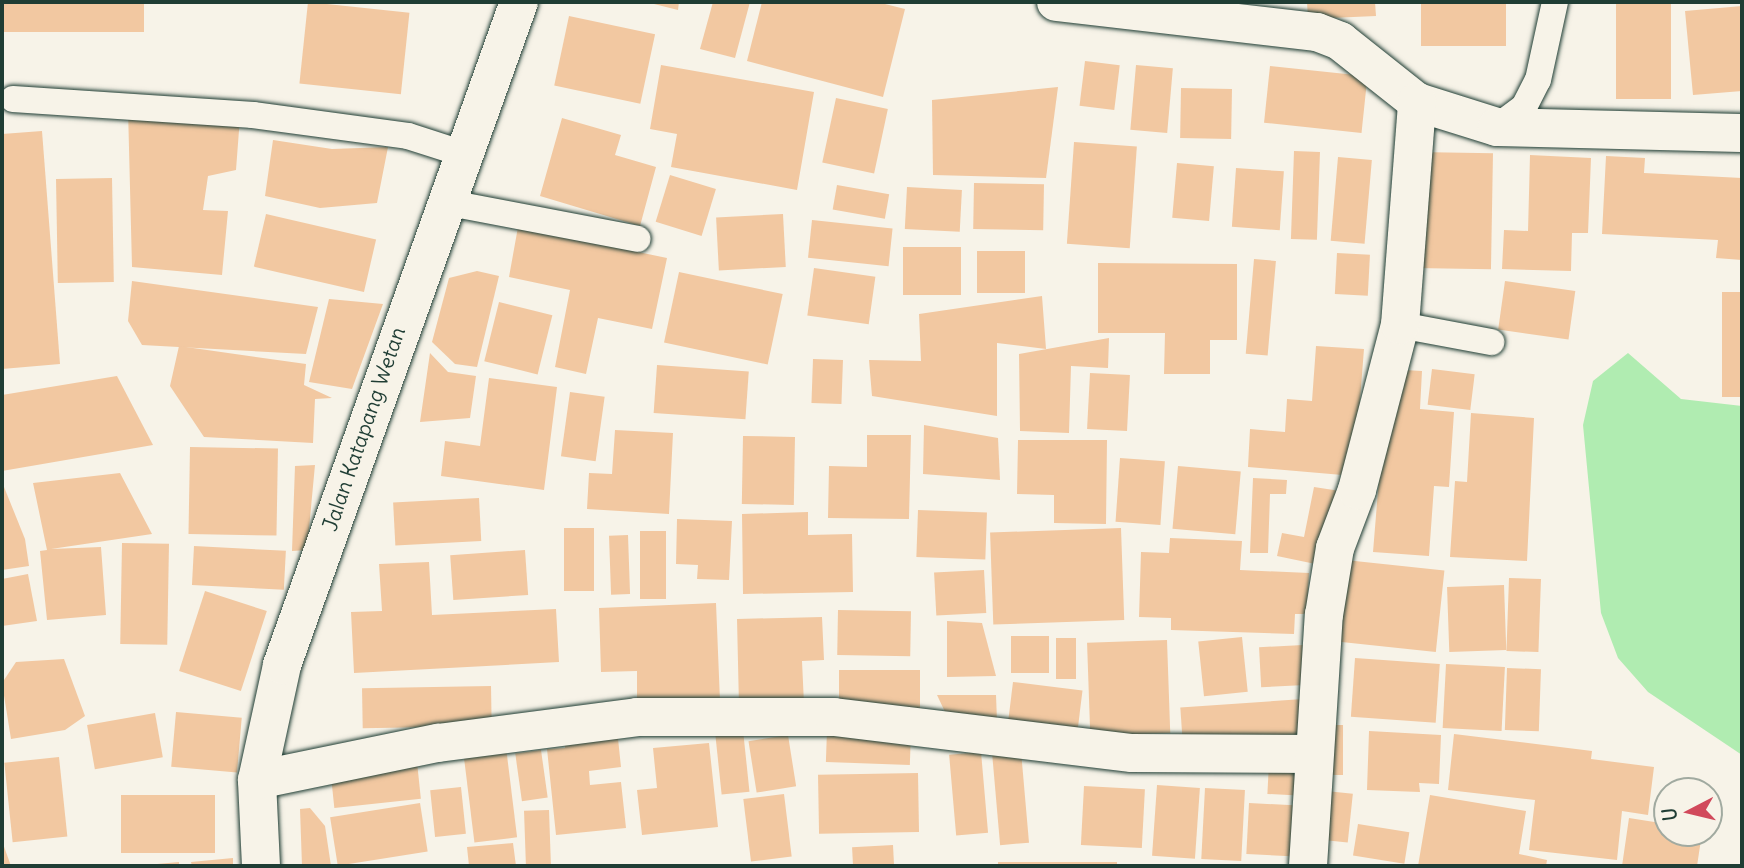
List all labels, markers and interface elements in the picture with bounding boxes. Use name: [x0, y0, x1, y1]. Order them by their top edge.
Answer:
street label: Jalan Katapang Wetan: [317, 324, 411, 534]
north arrow: [1653, 777, 1723, 847]
text: U: [1656, 806, 1682, 822]

